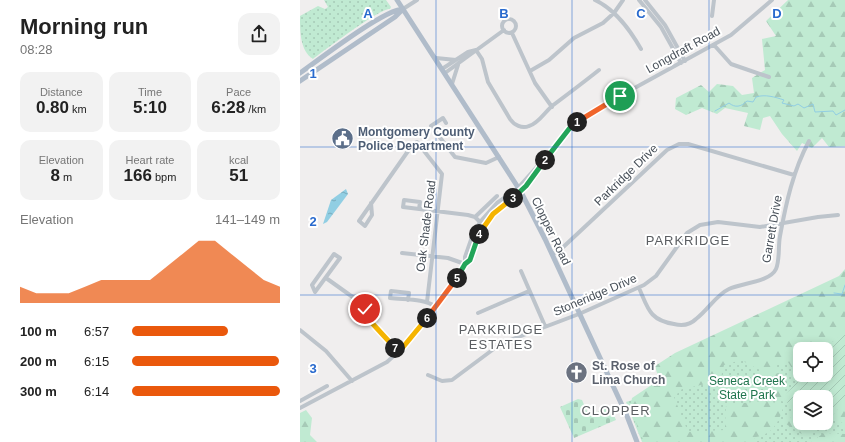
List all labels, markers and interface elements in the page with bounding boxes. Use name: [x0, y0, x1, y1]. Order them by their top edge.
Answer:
text: A: [363, 6, 373, 21]
text: B: [499, 6, 509, 21]
text: C: [636, 6, 646, 21]
text: D: [772, 6, 782, 21]
button: share: [238, 13, 280, 55]
text: Morning run: [20, 14, 148, 39]
street label: Longdraft Road: [643, 24, 723, 76]
text: 08:28: [20, 42, 53, 57]
text: 1: [309, 66, 317, 81]
pin: [603, 79, 637, 113]
icon: arrive: [609, 85, 631, 107]
text: Distance: [40, 86, 83, 98]
text: Time: [138, 86, 162, 98]
text: Pace: [226, 86, 251, 98]
text: 0.80: [36, 98, 69, 117]
text: 5:10: [133, 98, 167, 117]
text: 6:28: [211, 98, 245, 117]
text: km: [69, 103, 87, 115]
text: /km: [245, 103, 266, 115]
pin: 1: [567, 112, 587, 132]
text: 1: [574, 116, 580, 128]
place label: Montgomery County Police Department: [358, 125, 475, 153]
public building icon: Montgomery County Police Department: [329, 126, 355, 152]
street label: Parkridge Drive: [591, 141, 661, 209]
pin: 2: [535, 150, 555, 170]
text: Elevation: [39, 154, 84, 166]
text: Heart rate: [126, 154, 174, 166]
text: kcal: [229, 154, 248, 166]
text: 2: [542, 154, 548, 166]
text: 8: [50, 166, 60, 185]
text: 166: [124, 166, 152, 185]
text: 51: [229, 166, 248, 185]
text: m: [60, 171, 72, 183]
text: bpm: [152, 171, 176, 183]
street label: Oak Shade Road: [413, 179, 439, 273]
pin: 3: [503, 188, 523, 208]
text: 3: [510, 192, 516, 204]
street label: Garrett Drive: [759, 194, 785, 264]
street label: Clopper Road: [528, 195, 574, 267]
text: Elevation: [20, 212, 73, 227]
text: 141–149 m: [215, 212, 280, 227]
text: 2: [309, 214, 317, 229]
pin: 4: [469, 224, 489, 244]
text: 4: [476, 228, 482, 240]
district label: PARKRIDGE: [646, 233, 730, 248]
pin: 5: [447, 268, 467, 288]
street label: Stoneridge Drive: [551, 271, 639, 319]
text: 5: [454, 272, 460, 284]
pin: [348, 292, 382, 326]
icon: check: [354, 298, 376, 320]
pin: 6: [417, 308, 437, 328]
text: 6: [424, 312, 430, 324]
district label: PARKRIDGE ESTATES: [459, 322, 543, 352]
text: 100 m: [20, 324, 57, 339]
text: 6:57: [84, 324, 109, 339]
pin: 7: [385, 338, 405, 358]
text: 7: [392, 342, 398, 354]
map controls: [793, 342, 833, 430]
button: locate: [793, 342, 833, 382]
text: 200 m: [20, 354, 57, 369]
text: 6:15: [84, 354, 109, 369]
place label: St. Rose of Lima Church: [592, 359, 665, 387]
church icon: St. Rose of Lima Church: [564, 360, 590, 386]
text: 3: [309, 361, 317, 376]
park label: Seneca Creek State Park: [709, 374, 786, 402]
text: 300 m: [20, 384, 57, 399]
text: 6:14: [84, 384, 109, 399]
button: layers: [793, 390, 833, 430]
district label: CLOPPER: [581, 403, 651, 418]

